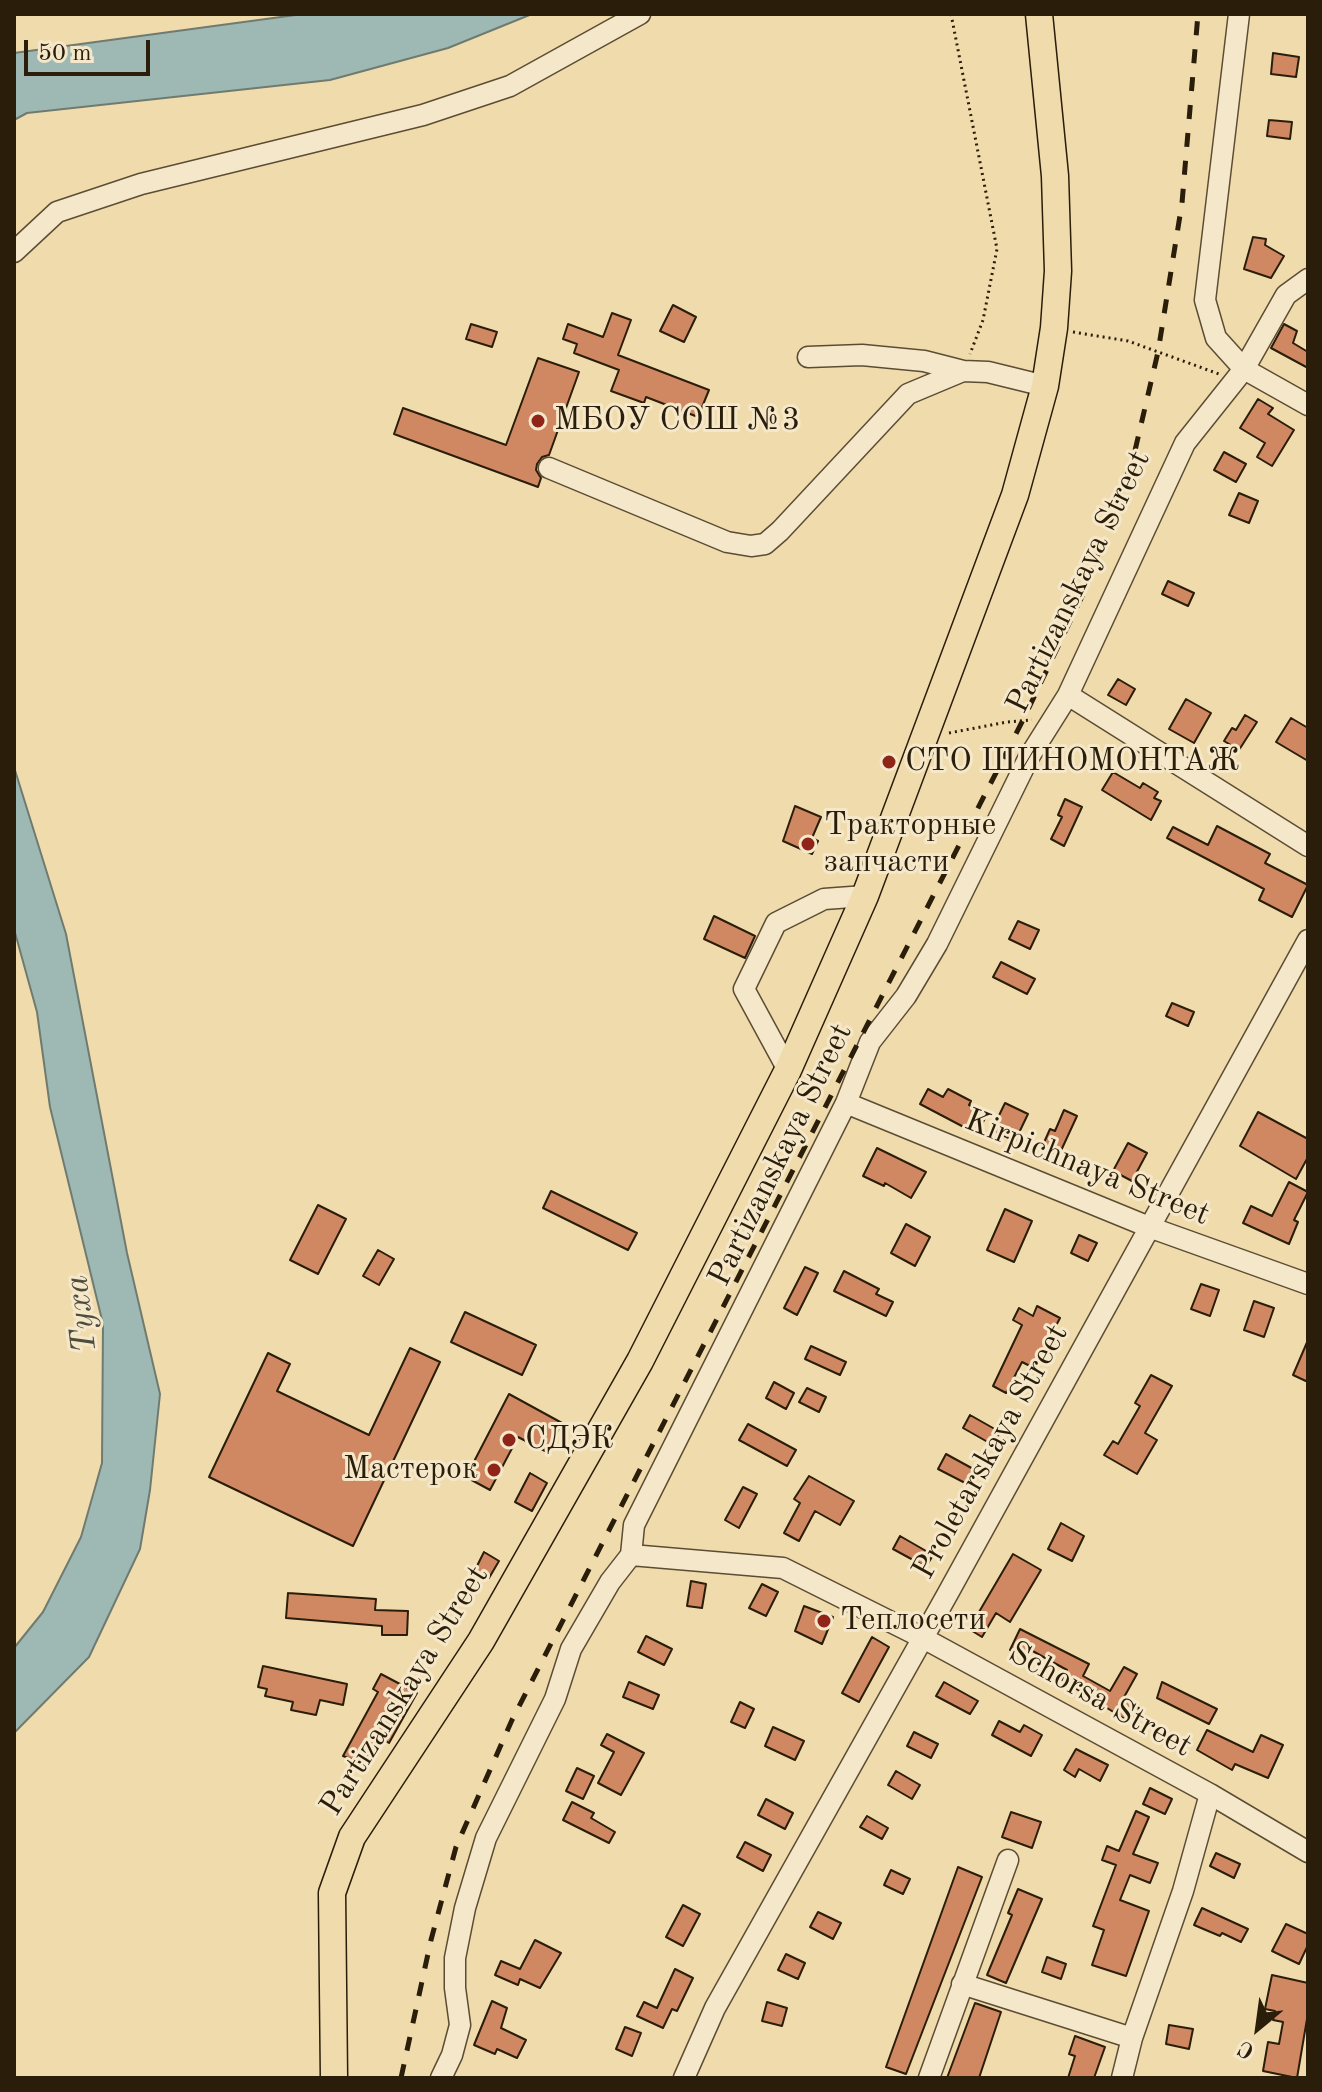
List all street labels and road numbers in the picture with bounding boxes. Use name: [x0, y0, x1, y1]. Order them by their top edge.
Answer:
street label: Partizanskaya Street: [999, 444, 1159, 720]
street label: Partizanskaya Street: [701, 1017, 861, 1293]
street label: Kirpichnaya Street: [959, 1101, 1215, 1235]
street label: Proletarskaya Street: [905, 1318, 1077, 1586]
street label: Partizanskaya Street: [313, 1559, 497, 1823]
street label: Schorsa Street: [1002, 1634, 1198, 1766]

